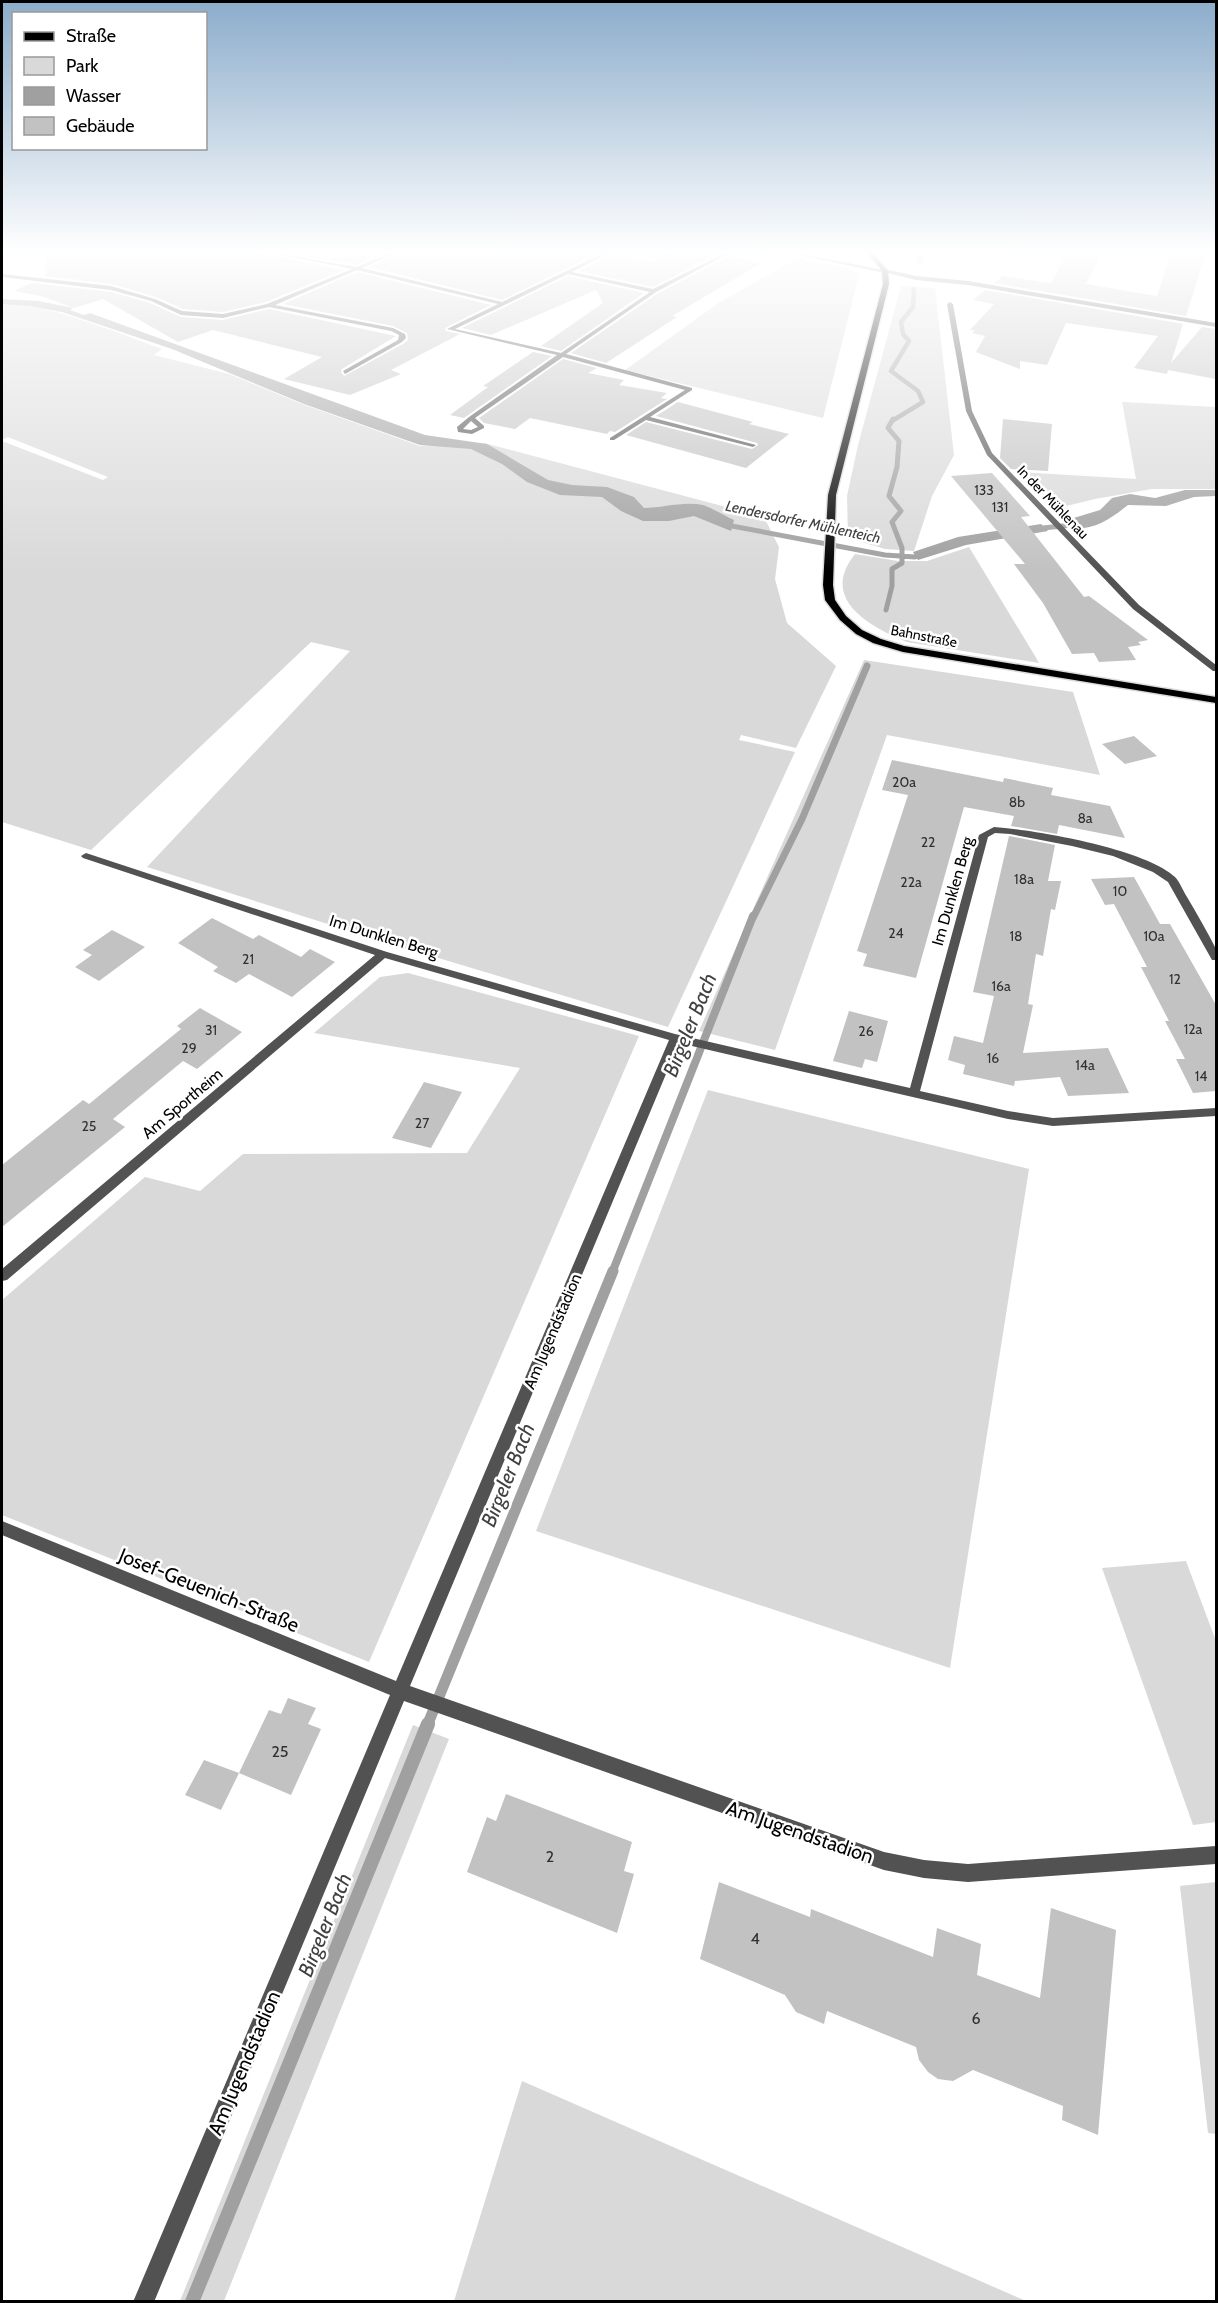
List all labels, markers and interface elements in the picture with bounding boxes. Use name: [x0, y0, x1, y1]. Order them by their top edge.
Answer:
legend: [12, 12, 207, 150]
text: Straße: [66, 25, 116, 47]
text: Park: [66, 55, 99, 77]
text: Wasser: [66, 85, 121, 107]
text: Gebäude: [66, 115, 135, 137]
street label: In der Mühlenau: [1013, 461, 1093, 543]
house number: 133: [974, 481, 994, 499]
water label: Lendersdorfer Mühlenteich: [724, 497, 882, 547]
house number: 131: [992, 498, 1008, 516]
street label: Bahnstraße: [889, 621, 959, 651]
house number: 20a: [892, 773, 916, 791]
house number: 8b: [1009, 793, 1025, 811]
house number: 8a: [1077, 809, 1093, 827]
house number: 22: [921, 833, 935, 851]
street label: Im Dunklen Berg: [928, 833, 977, 948]
house number: 18a: [1014, 870, 1034, 888]
house number: 22a: [900, 873, 922, 891]
house number: 10: [1113, 882, 1127, 900]
street label: Im Dunklen Berg: [327, 911, 442, 962]
house number: 24: [888, 924, 904, 942]
house number: 18: [1009, 927, 1023, 945]
house number: 10a: [1143, 927, 1165, 945]
house number: 21: [242, 950, 254, 968]
water label: Birgeler Bach: [657, 969, 722, 1080]
house number: 12: [1169, 970, 1181, 988]
house number: 16a: [991, 977, 1011, 995]
house number: 12a: [1184, 1020, 1203, 1038]
house number: 31: [205, 1021, 217, 1039]
house number: 26: [858, 1022, 874, 1040]
house number: 29: [181, 1039, 197, 1057]
house number: 16: [987, 1049, 999, 1067]
house number: 14a: [1075, 1056, 1095, 1074]
street label: Am Sportheim: [138, 1064, 226, 1143]
house number: 14: [1195, 1067, 1207, 1085]
house number: 27: [415, 1114, 429, 1132]
house number: 25: [82, 1117, 96, 1135]
street label: Am Jugendstadion: [520, 1271, 585, 1392]
water label: Birgeler Bach: [475, 1419, 540, 1530]
street label: Josef-Geuenich-Straße: [114, 1542, 303, 1637]
house number: 25: [271, 1742, 289, 1761]
street label: Am Jugendstadion: [723, 1796, 877, 1868]
house number: 2: [546, 1847, 554, 1866]
water label: Birgeler Bach: [292, 1869, 357, 1980]
house number: 4: [750, 1929, 760, 1948]
street label: Am Jugendstadion: [203, 1987, 285, 2139]
house number: 6: [971, 2009, 981, 2028]

